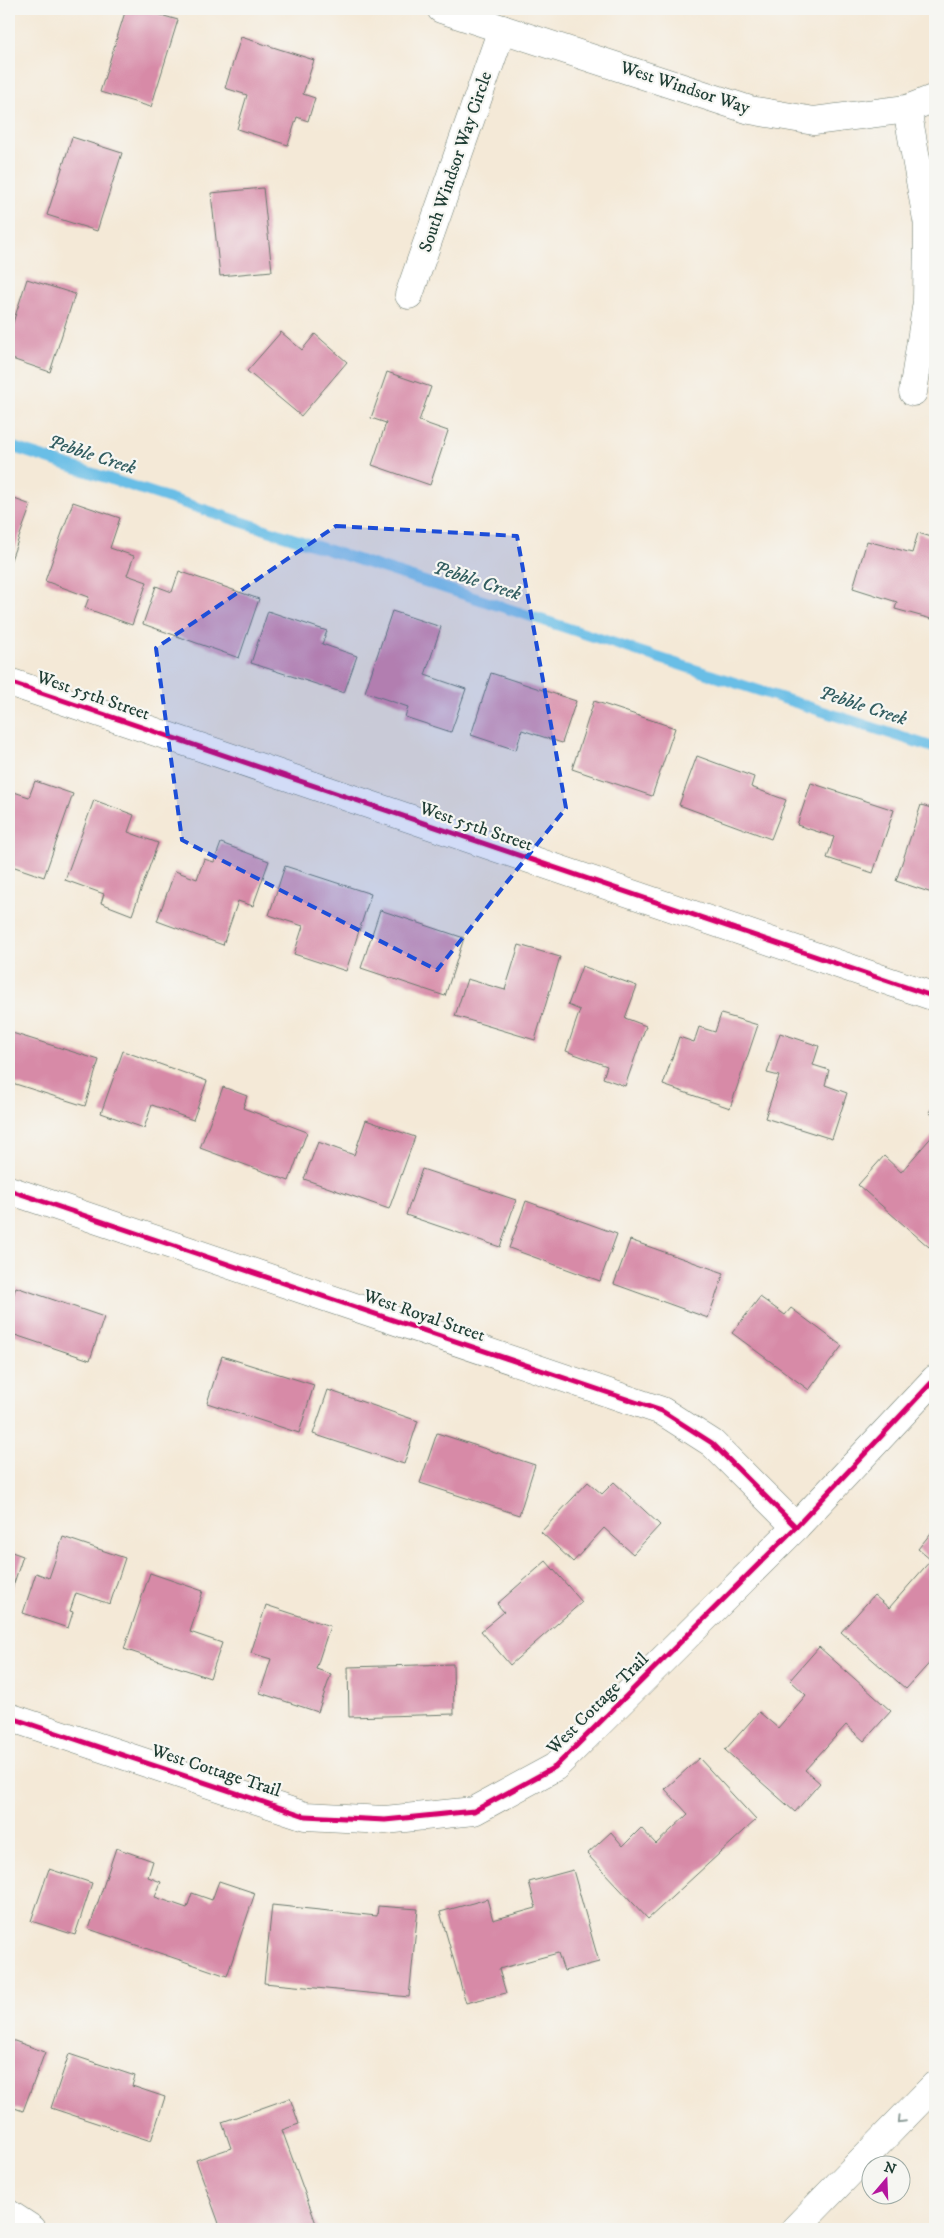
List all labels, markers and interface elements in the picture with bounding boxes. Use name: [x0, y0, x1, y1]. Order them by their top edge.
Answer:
street label: West Windsor Way: [616, 56, 753, 119]
street label: South Windsor Way Circle: [415, 69, 497, 255]
water label: Pebble Creek: [45, 430, 139, 480]
water label: Pebble Creek: [430, 556, 524, 606]
street label: West 55th Street: [33, 666, 153, 726]
water label: Pebble Creek: [816, 681, 910, 731]
street label: West 55th Street: [416, 797, 536, 857]
street label: West Royal Street: [359, 1285, 488, 1347]
street label: West Cottage Trail: [542, 1648, 654, 1760]
street label: West Cottage Trail: [148, 1739, 284, 1802]
one-way arrow: [898, 2115, 907, 2124]
north arrow: [862, 2156, 912, 2206]
text: N: [882, 2158, 899, 2179]

